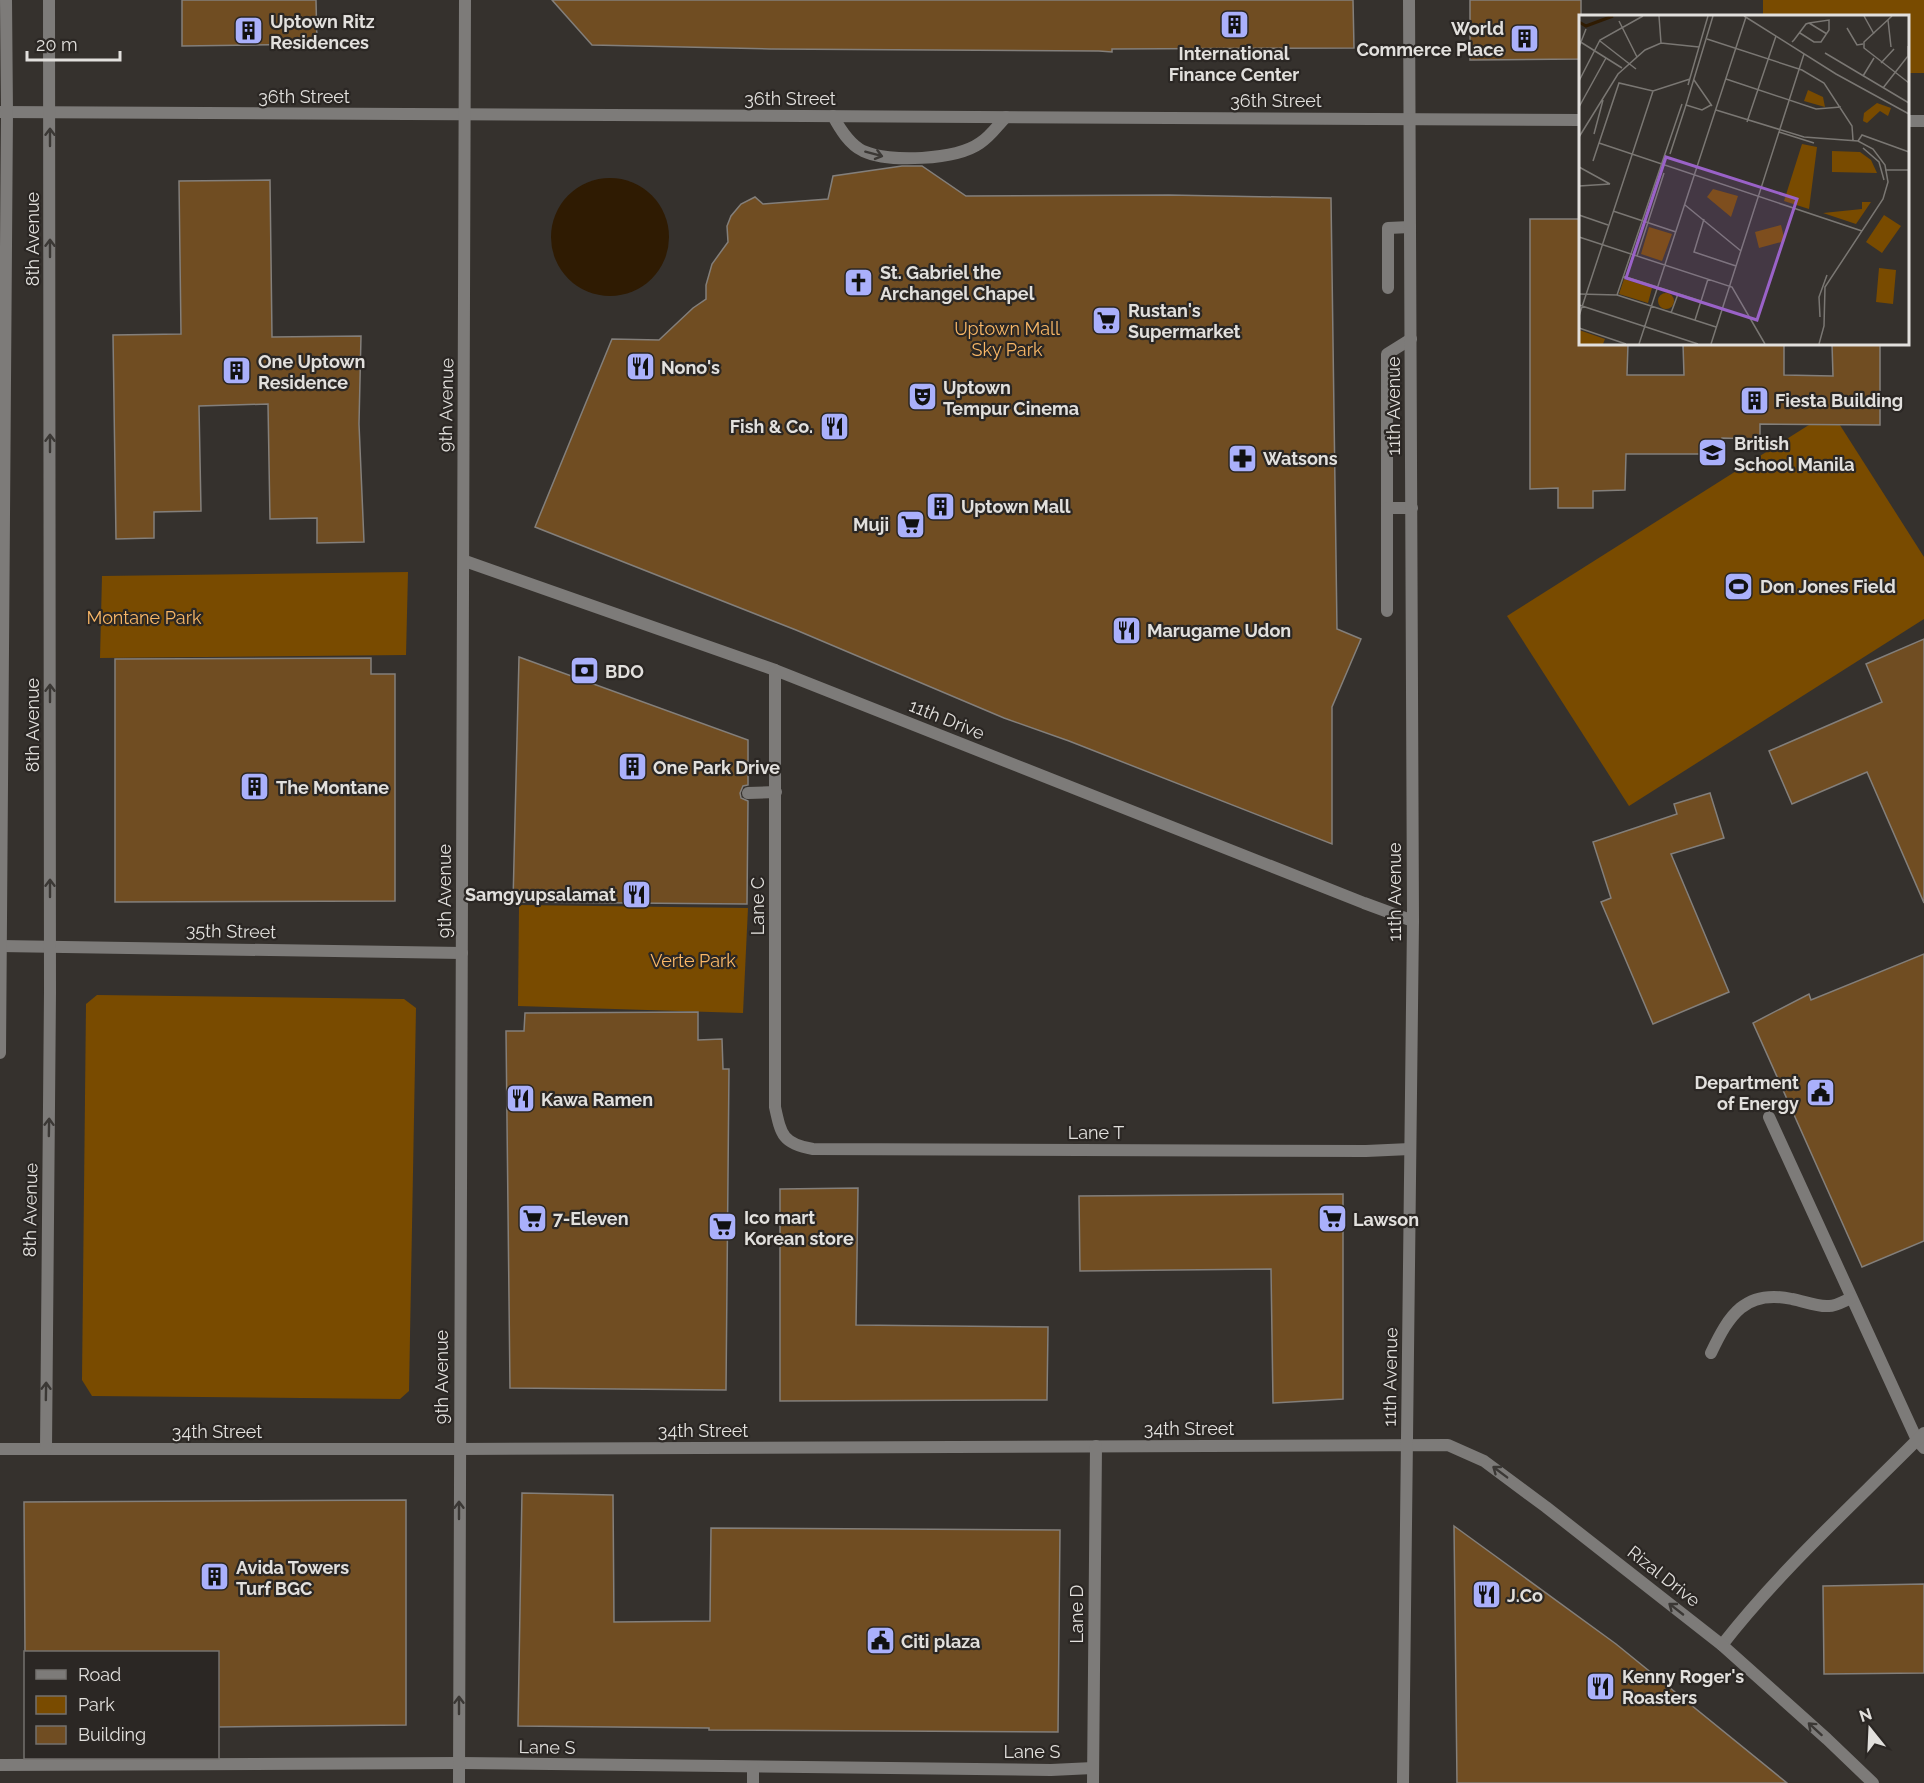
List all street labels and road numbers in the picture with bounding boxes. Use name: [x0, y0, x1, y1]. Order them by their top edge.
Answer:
street label: 36th Street: [258, 86, 350, 107]
street label: 36th Street: [744, 88, 836, 109]
street label: 36th Street: [1230, 90, 1322, 111]
street label: 8th Avenue: [22, 191, 43, 286]
street label: 11th Avenue: [1383, 356, 1404, 456]
street label: 9th Avenue: [435, 357, 457, 452]
street label: 8th Avenue: [22, 677, 43, 772]
street label: 11th Drive: [906, 694, 988, 744]
street label: 11th Avenue: [1384, 842, 1405, 942]
street label: 9th Avenue: [434, 843, 455, 938]
street label: Lane C: [747, 877, 768, 935]
street label: 35th Street: [186, 920, 276, 942]
street label: Lane T: [1068, 1122, 1124, 1143]
street label: 8th Avenue: [19, 1162, 41, 1257]
street label: 11th Avenue: [1379, 1327, 1401, 1427]
street label: 9th Avenue: [431, 1329, 452, 1424]
street label: 34th Street: [1144, 1418, 1234, 1439]
street label: 34th Street: [658, 1420, 748, 1441]
street label: 34th Street: [172, 1421, 262, 1442]
street label: Rizal Drive: [1624, 1541, 1705, 1611]
street label: Lane D: [1066, 1584, 1087, 1643]
street label: Lane S: [518, 1736, 576, 1758]
street label: Lane S: [1004, 1741, 1061, 1762]

